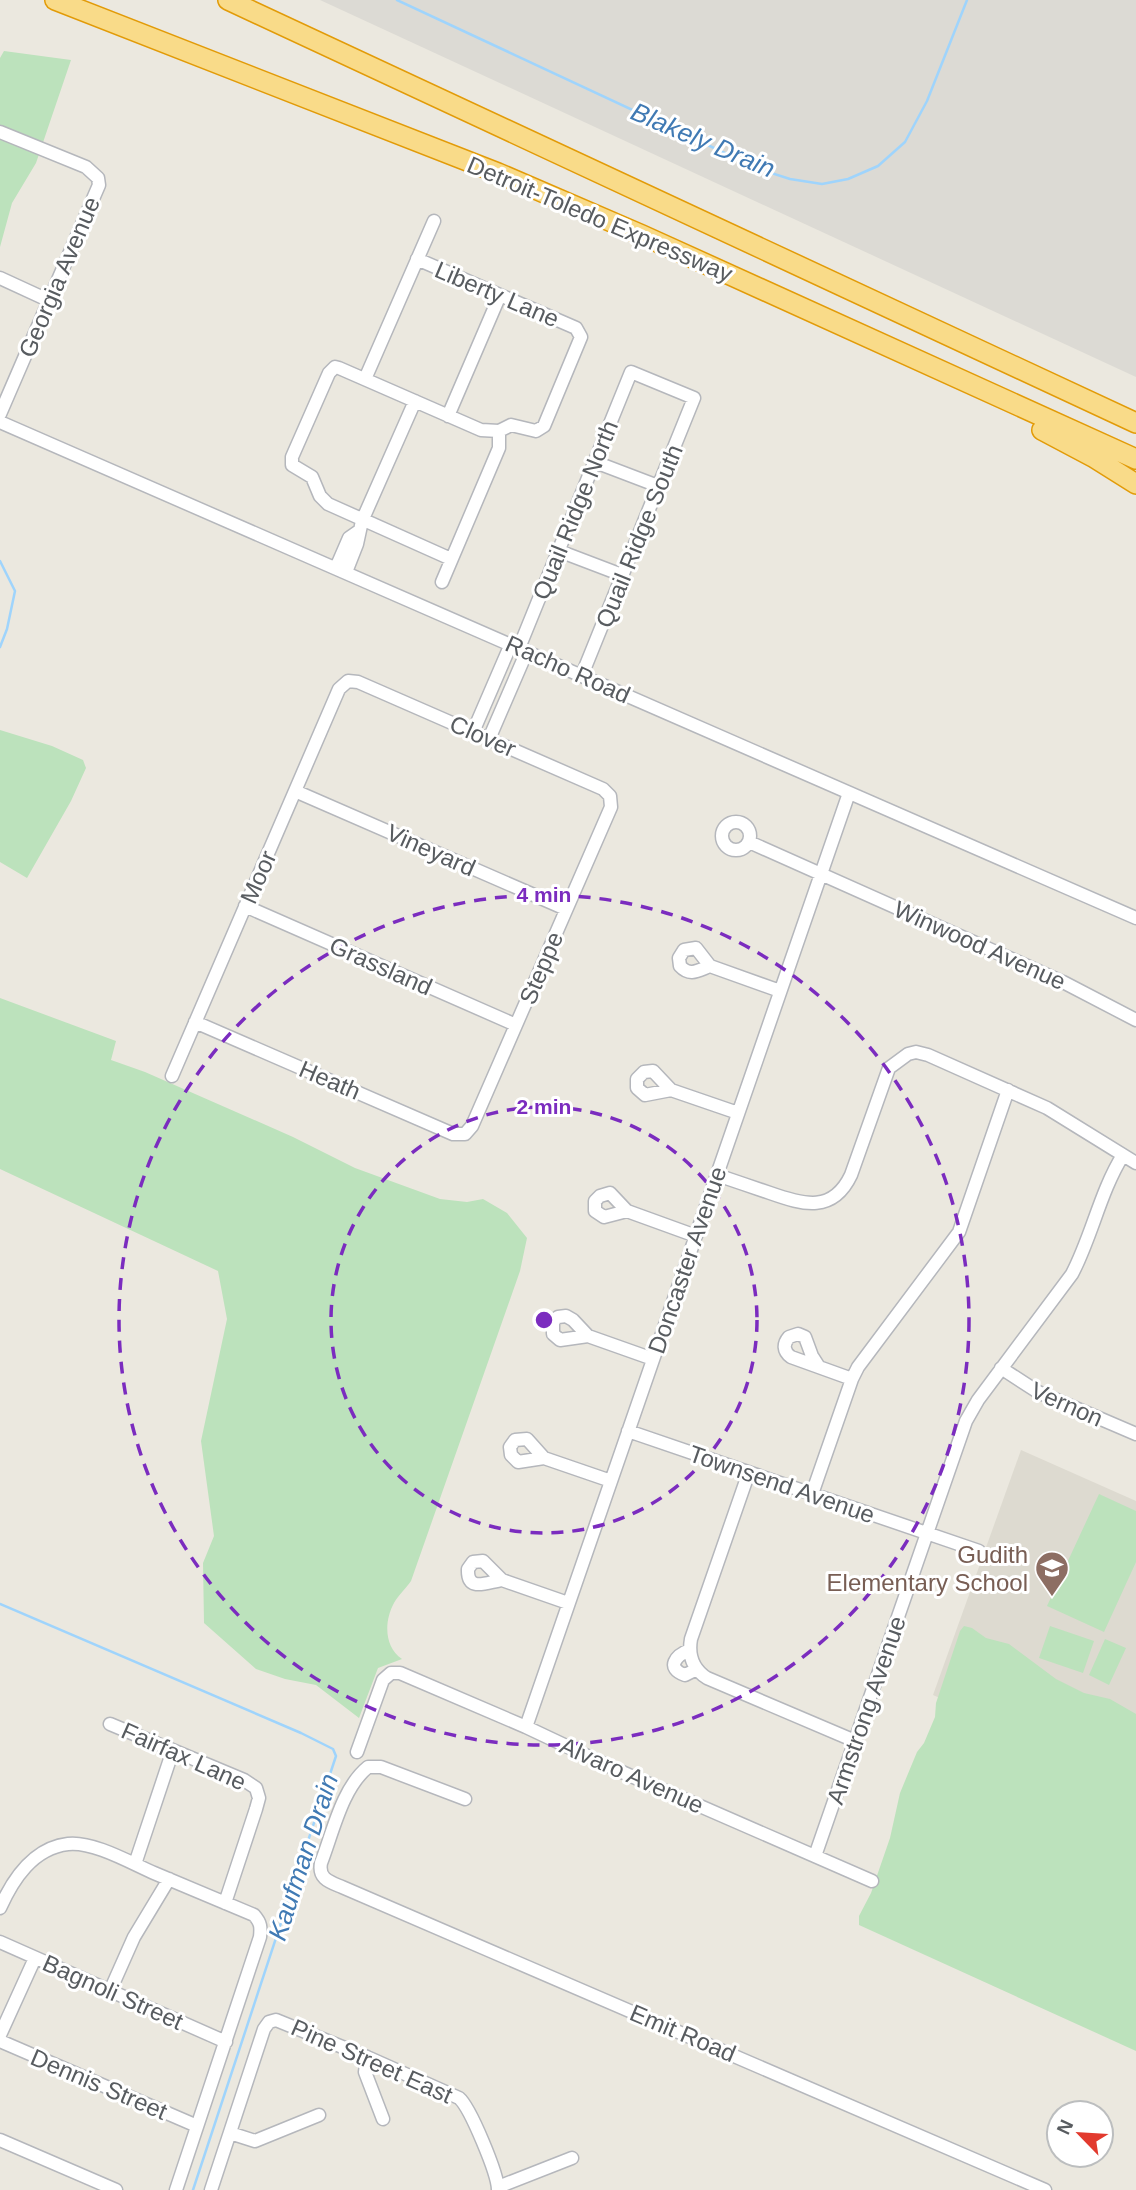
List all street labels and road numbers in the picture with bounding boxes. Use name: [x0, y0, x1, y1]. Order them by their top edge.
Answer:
street label: Detroit-Toledo Expressway: [463, 151, 737, 287]
street label: Georgia Avenue: [13, 193, 105, 361]
street label: Liberty Lane: [431, 256, 563, 332]
street label: Quail Ridge North: [527, 417, 623, 603]
street label: Quail Ridge South: [590, 441, 688, 631]
street label: Racho Road: [502, 630, 634, 708]
street label: Clover: [446, 710, 520, 762]
street label: Vineyard: [382, 818, 480, 882]
street label: Moor: [235, 847, 281, 907]
street label: Winwood Avenue: [890, 895, 1070, 995]
street label: Steppe: [514, 928, 568, 1008]
street label: Grassland: [326, 931, 436, 1001]
street label: Heath: [295, 1055, 365, 1105]
street label: Doncaster Avenue: [642, 1163, 732, 1357]
street label: Vernon: [1027, 1376, 1107, 1432]
street label: Townsend Avenue: [686, 1440, 878, 1528]
street label: Armstrong Avenue: [821, 1612, 911, 1808]
street label: Fairfax Lane: [118, 1717, 250, 1795]
street label: Alvaro Avenue: [556, 1731, 708, 1819]
street label: Bagnoli Street: [39, 1949, 188, 2035]
street label: Emit Road: [626, 1999, 740, 2067]
street label: Pine Street East: [287, 2013, 457, 2109]
street label: Dennis Street: [27, 2043, 172, 2125]

